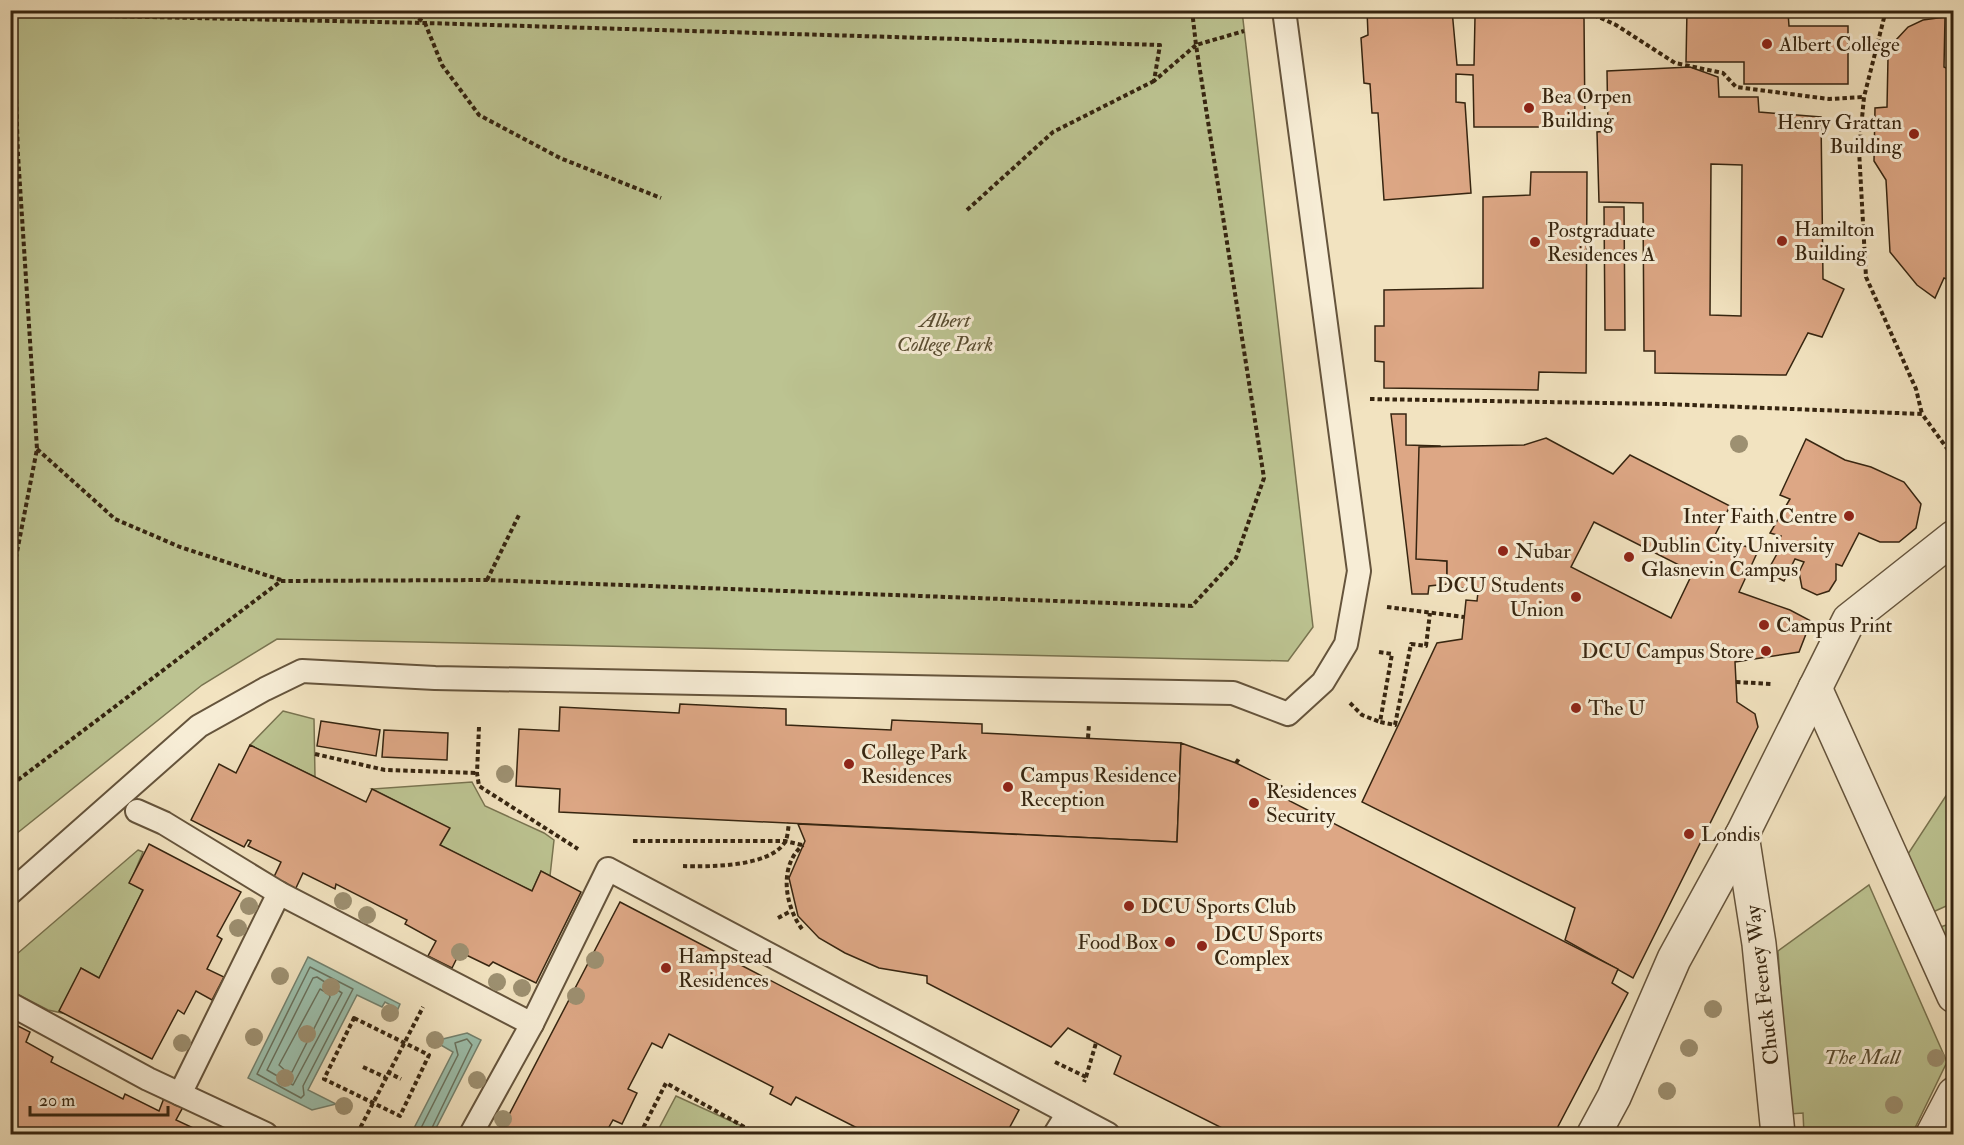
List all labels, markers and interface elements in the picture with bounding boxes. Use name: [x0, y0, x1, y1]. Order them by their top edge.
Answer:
place label: Albert College: [1778, 31, 1900, 58]
marker: Albert College: [1760, 37, 1774, 51]
place label: Bea Orpen Building: [1541, 83, 1632, 134]
marker: Bea Orpen Building: [1522, 101, 1536, 115]
place label: Henry Grattan Building: [1777, 109, 1903, 160]
marker: Henry Grattan Building: [1907, 127, 1921, 141]
place label: Hamilton Building: [1794, 216, 1875, 267]
place label: Postgraduate Residences A: [1547, 217, 1655, 268]
marker: Hamilton Building: [1775, 234, 1789, 248]
marker: Postgraduate Residences A: [1528, 235, 1542, 249]
park label: Albert College Park: [897, 307, 993, 358]
place label: Inter Faith Centre: [1683, 503, 1837, 530]
marker: Inter Faith Centre: [1842, 509, 1856, 523]
place label: Dublin City University Glasnevin Campus: [1641, 532, 1835, 583]
place label: Nubar: [1515, 538, 1571, 565]
marker: Nubar: [1496, 544, 1510, 558]
marker: Dublin City University Glasnevin Campus: [1622, 550, 1636, 564]
place label: DCU Students Union: [1436, 572, 1564, 623]
marker: DCU Students Union: [1569, 590, 1583, 604]
place label: Campus Print: [1776, 612, 1892, 639]
marker: Campus Print: [1757, 618, 1771, 632]
place label: DCU Campus Store: [1581, 638, 1754, 665]
marker: DCU Campus Store: [1759, 644, 1773, 658]
place label: The U: [1588, 695, 1646, 722]
marker: The U: [1569, 701, 1583, 715]
place label: College Park Residences: [861, 739, 968, 790]
marker: College Park Residences: [842, 757, 856, 771]
place label: Campus Residence Reception: [1020, 762, 1177, 813]
place label: Residences Security: [1266, 778, 1357, 829]
marker: Campus Residence Reception: [1001, 780, 1015, 794]
marker: Residences Security: [1247, 796, 1261, 810]
place label: Londis: [1701, 821, 1760, 848]
marker: Londis: [1682, 827, 1696, 841]
place label: DCU Sports Club: [1141, 893, 1296, 920]
marker: DCU Sports Club: [1122, 899, 1136, 913]
street label: Chuck Feeney Way: [1739, 903, 1786, 1066]
place label: DCU Sports Complex: [1214, 921, 1323, 972]
place label: Food Box: [1077, 929, 1159, 956]
marker: Food Box: [1163, 935, 1177, 949]
marker: DCU Sports Complex: [1195, 939, 1209, 953]
place label: Hampstead Residences: [678, 943, 773, 994]
marker: Hampstead Residences: [659, 961, 673, 975]
park label: The Mall: [1824, 1044, 1902, 1071]
scale bar: [30, 1079, 168, 1117]
text: 20 m: [39, 1089, 75, 1112]

